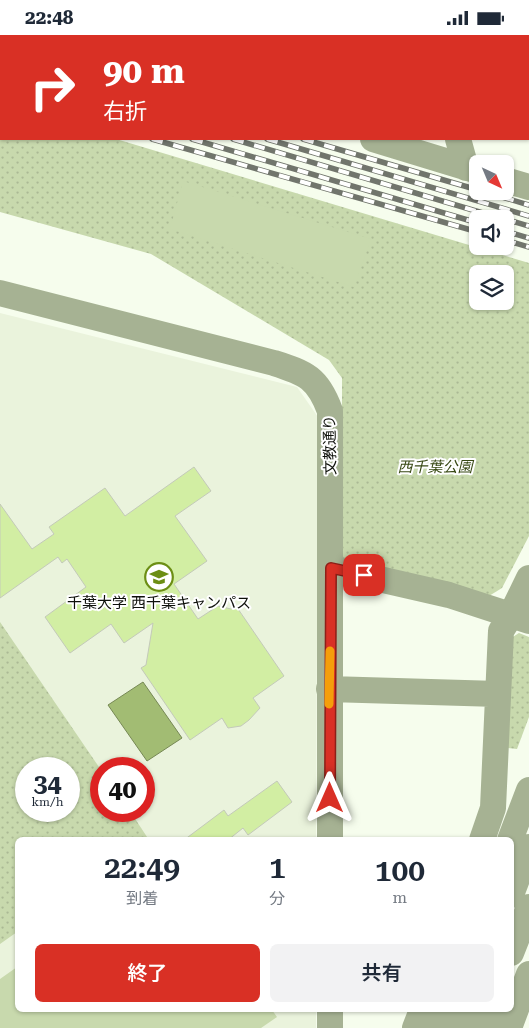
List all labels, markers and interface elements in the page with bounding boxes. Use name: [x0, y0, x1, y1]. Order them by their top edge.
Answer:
text: 22:48: [25, 6, 74, 29]
text: 90 m: [103, 51, 185, 92]
icon: right: [20, 55, 85, 120]
text: 右折: [103, 99, 147, 124]
north arrow: [469, 155, 514, 200]
map controls: [469, 155, 514, 310]
button: sound: [469, 210, 514, 255]
button: layers: [469, 265, 514, 310]
street label: 文教通り: [320, 415, 340, 475]
park label: 西千葉公園: [397, 458, 474, 476]
pin: [343, 554, 385, 596]
icon: arrive: [350, 561, 378, 589]
school or university icon: 千葉大学 西千葉キャンパス: [144, 562, 174, 592]
place label: 千葉大学 西千葉キャンパス: [67, 594, 251, 612]
speed limit sign: 40: [90, 757, 155, 822]
text: 34: [33, 769, 62, 798]
position arrow: [303, 771, 355, 823]
text: km/h: [31, 795, 64, 809]
text: 22:49: [104, 850, 180, 885]
text: 1: [269, 850, 286, 885]
text: 100: [375, 853, 425, 888]
text: m: [393, 888, 407, 907]
text: 到着: [126, 889, 158, 908]
text: 分: [269, 889, 285, 908]
button: 終了: [35, 944, 260, 1002]
button: 共有: [270, 944, 494, 1002]

